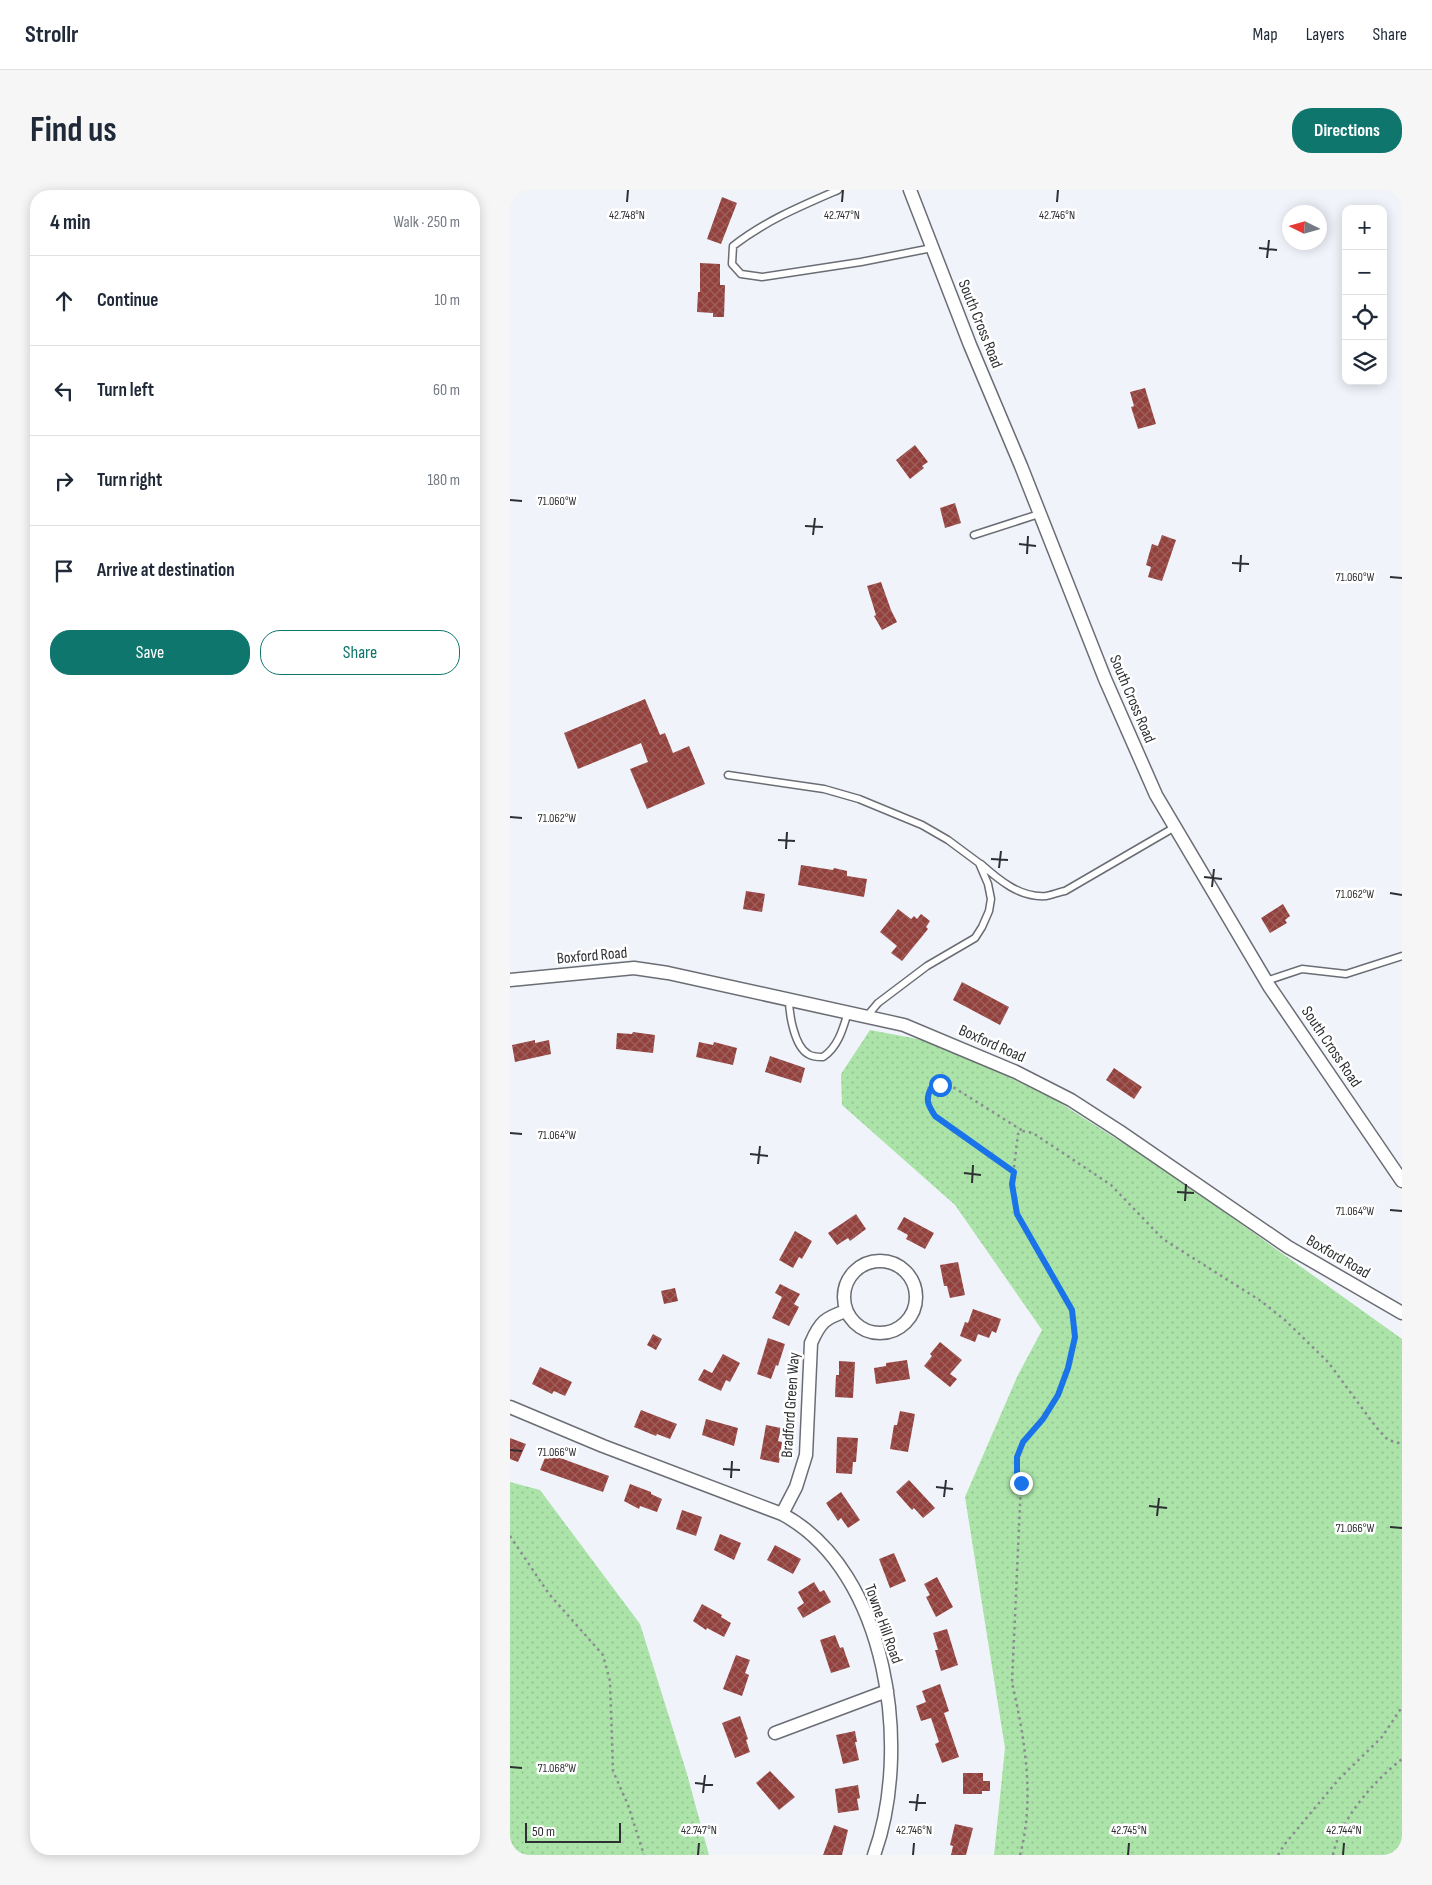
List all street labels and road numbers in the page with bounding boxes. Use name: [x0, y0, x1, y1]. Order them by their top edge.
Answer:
street label: South Cross Road: [954, 277, 1006, 371]
street label: South Cross Road: [1105, 652, 1159, 746]
street label: Boxford Road: [556, 943, 628, 969]
street label: South Cross Road: [1297, 1003, 1365, 1091]
street label: Boxford Road: [956, 1021, 1028, 1067]
street label: Boxford Road: [1303, 1231, 1373, 1283]
street label: Bradford Green Way: [778, 1352, 804, 1458]
street label: Towne Hill Road: [860, 1582, 906, 1666]

